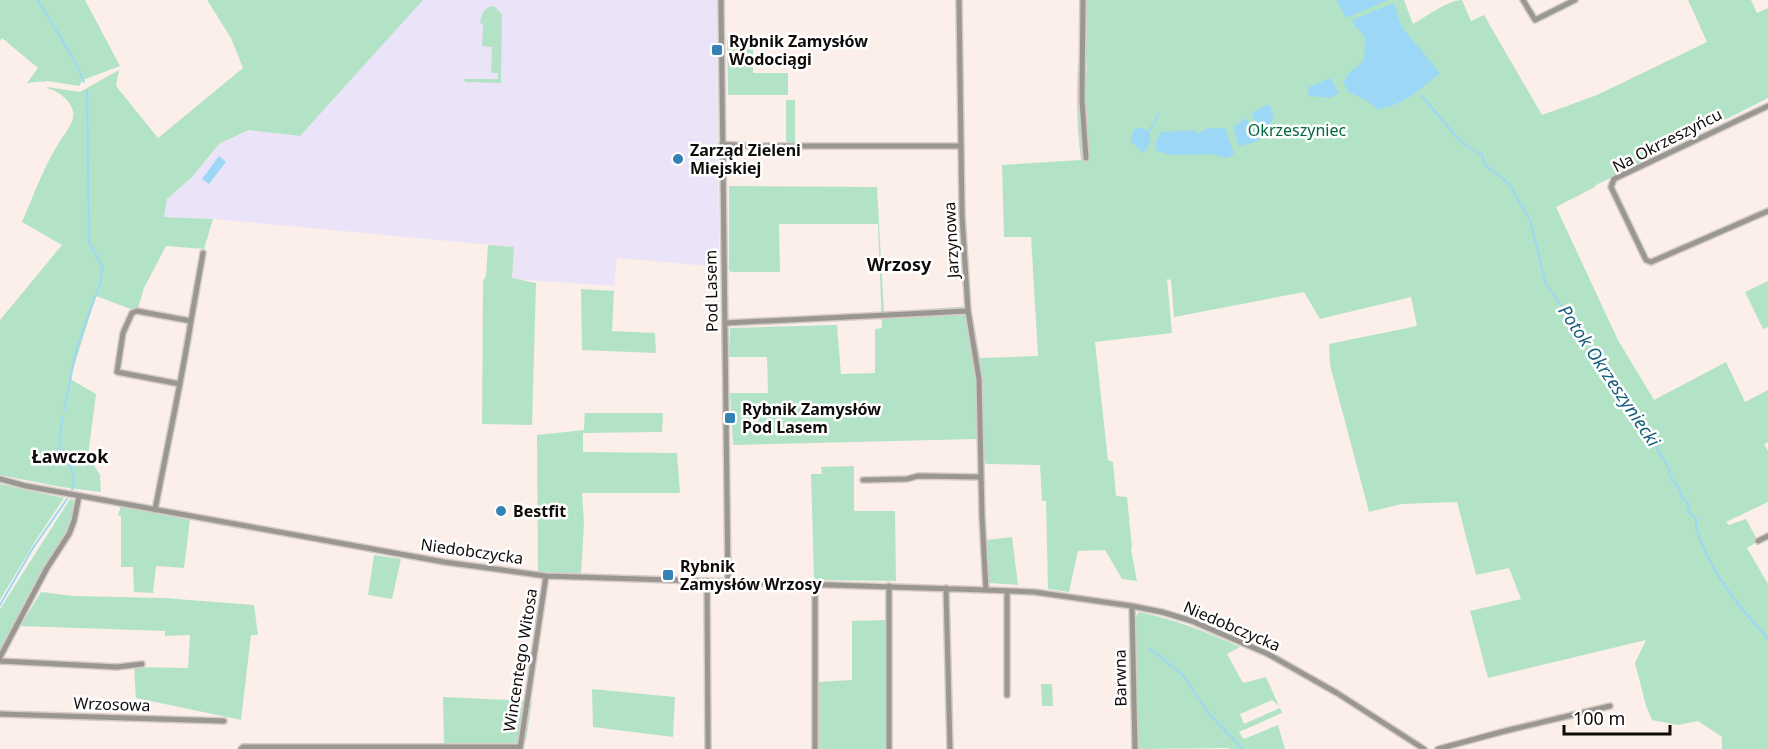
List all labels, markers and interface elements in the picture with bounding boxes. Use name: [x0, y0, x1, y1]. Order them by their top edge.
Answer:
place label: Rybnik Zamysłów Wodociągi: [729, 30, 868, 70]
marker: Rybnik Zamysłów Wodociągi: [710, 43, 724, 57]
street label: Na Okrzeszyńcu: [1608, 103, 1726, 177]
park label: Okrzeszyniec: [1248, 119, 1346, 141]
place label: Zarząd Zieleni Miejskiej: [690, 139, 801, 179]
marker: Zarząd Zieleni Miejskiej: [671, 152, 685, 166]
street label: Jarzynowa: [938, 201, 964, 281]
street label: Pod Lasem: [699, 250, 723, 332]
district label: Wrzosy: [867, 252, 932, 276]
water label: Potok Okrzeszyniecki: [1553, 300, 1666, 451]
place label: Rybnik Zamysłów Pod Lasem: [742, 398, 881, 438]
marker: Rybnik Zamysłów Pod Lasem: [723, 411, 737, 425]
district label: Ławczok: [32, 444, 109, 468]
place label: Bestfit: [513, 500, 566, 522]
marker: Bestfit: [494, 504, 508, 518]
street label: Niedobczycka: [419, 533, 525, 569]
place label: Rybnik Zamysłów Wrzosy: [680, 555, 822, 595]
marker: Rybnik Zamysłów Wrzosy: [661, 568, 675, 582]
street label: Wincentego Witosa: [498, 587, 542, 733]
street label: Niedobczycka: [1180, 596, 1284, 656]
street label: Barwna: [1109, 649, 1131, 707]
street label: Wrzosowa: [73, 692, 151, 716]
scale bar: [1564, 698, 1670, 736]
text: 100 m: [1573, 706, 1625, 730]

